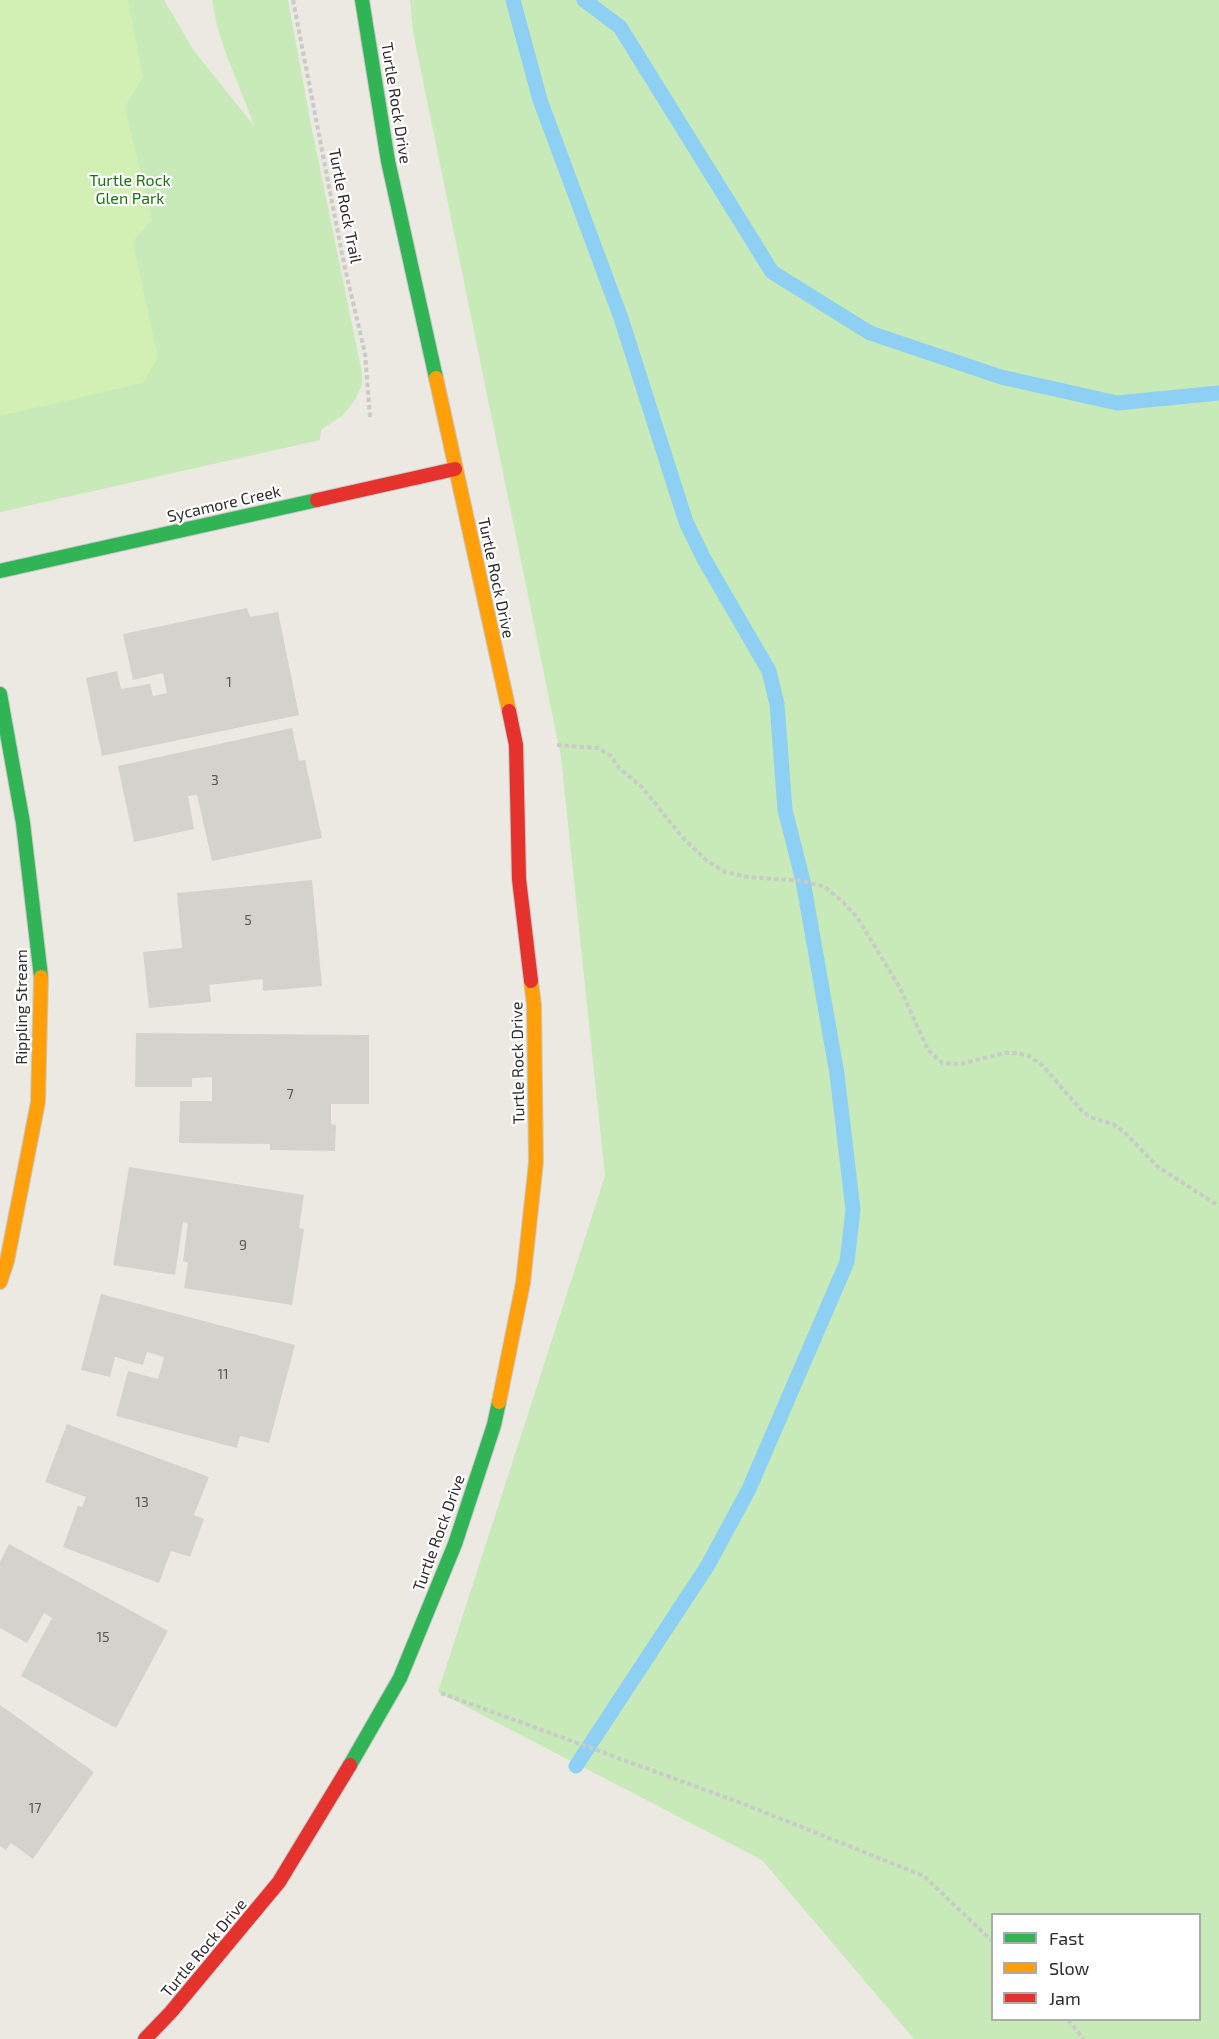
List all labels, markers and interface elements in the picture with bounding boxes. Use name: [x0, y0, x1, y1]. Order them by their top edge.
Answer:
street label: Turtle Rock Drive: [377, 41, 415, 165]
street label: Turtle Rock Trail: [324, 147, 366, 265]
park label: Turtle Rock Glen Park: [89, 171, 171, 209]
street label: Sycamore Creek: [165, 482, 283, 526]
street label: Turtle Rock Drive: [474, 516, 518, 640]
house number: 1: [226, 674, 232, 690]
house number: 3: [211, 772, 219, 788]
house number: 5: [244, 912, 252, 928]
street label: Rippling Stream: [12, 949, 32, 1065]
street label: Turtle Rock Drive: [507, 1001, 529, 1125]
house number: 7: [286, 1086, 294, 1102]
house number: 9: [239, 1237, 247, 1253]
house number: 11: [217, 1366, 229, 1382]
street label: Turtle Rock Drive: [409, 1472, 469, 1594]
house number: 13: [135, 1494, 149, 1510]
house number: 15: [96, 1629, 110, 1645]
house number: 17: [29, 1800, 41, 1816]
street label: Turtle Rock Drive: [157, 1895, 251, 2001]
legend: [991, 1913, 1201, 2021]
text: Fast: [1049, 1927, 1084, 1949]
text: Slow: [1049, 1957, 1089, 1979]
text: Jam: [1049, 1987, 1081, 2009]

